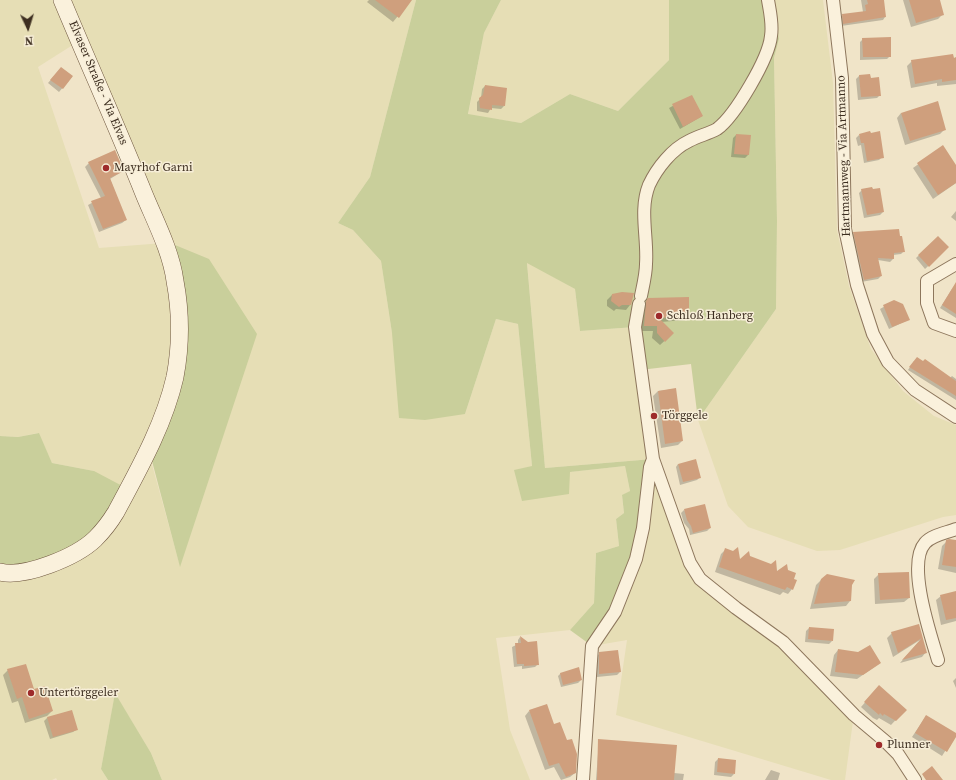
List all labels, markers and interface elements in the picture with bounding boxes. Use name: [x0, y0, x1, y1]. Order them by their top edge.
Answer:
north arrow: [8, 8, 48, 48]
street label: Elvaser Straße - Via Elvas: [65, 19, 131, 147]
text: N: [24, 33, 33, 48]
street label: Hartmannweg - Via Artmanno: [834, 75, 854, 237]
place label: Mayrhof Garni: [114, 161, 193, 175]
marker: Mayrhof Garni: [101, 163, 111, 173]
place label: Schloß Hanberg: [667, 309, 753, 323]
marker: Schloß Hanberg: [654, 311, 664, 321]
place label: Törggele: [662, 409, 708, 423]
marker: Törggele: [649, 411, 659, 421]
place label: Untertörggeler: [39, 686, 118, 700]
marker: Untertörggeler: [26, 688, 36, 698]
place label: Plunner: [887, 738, 930, 752]
marker: Plunner: [874, 740, 884, 750]

